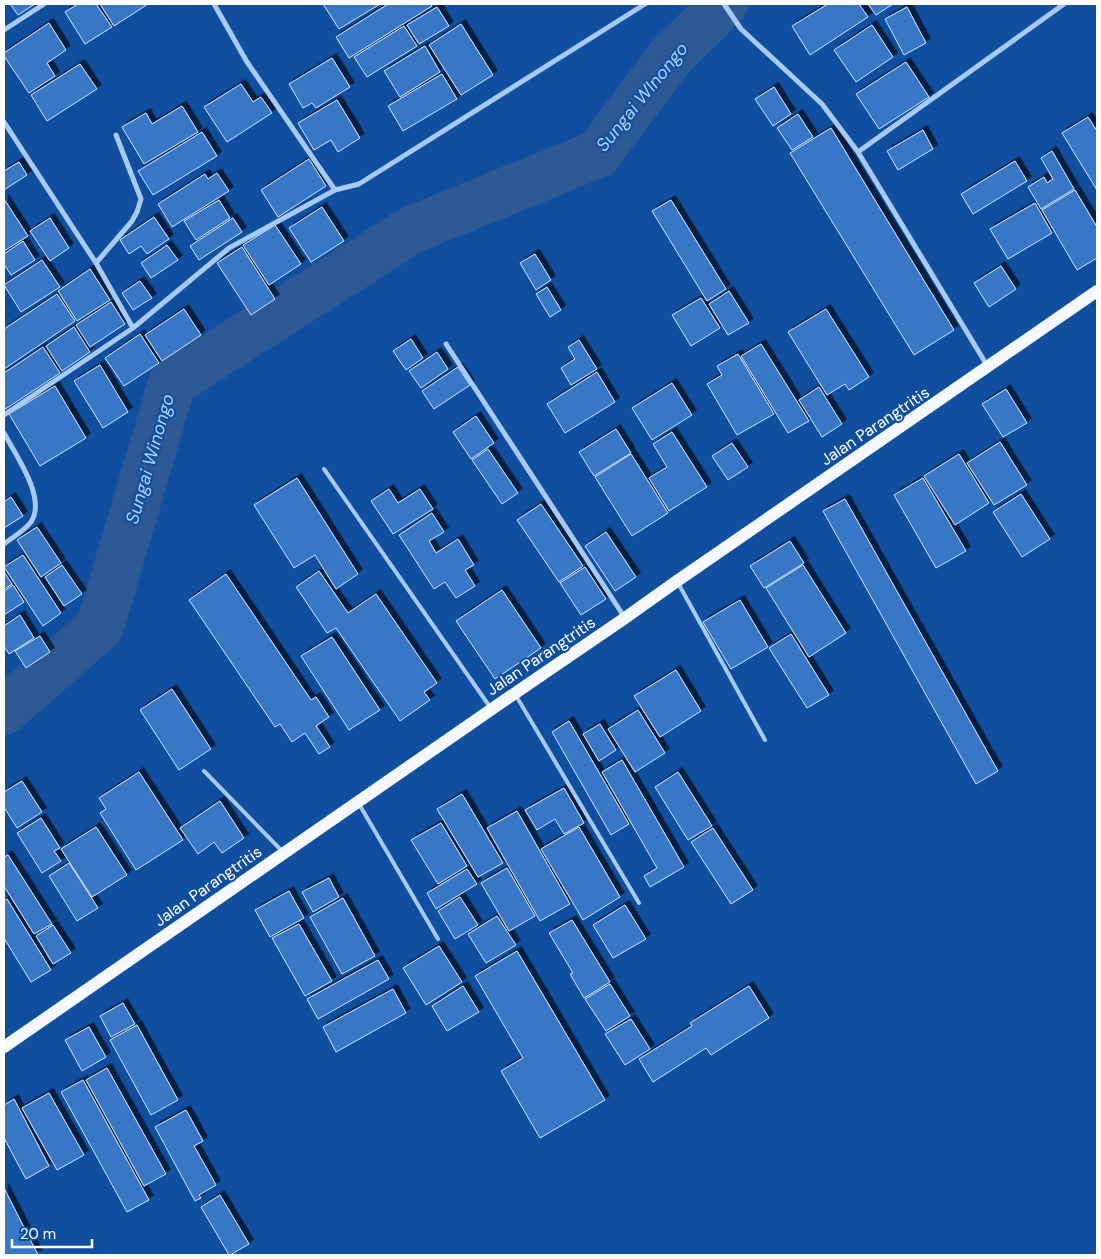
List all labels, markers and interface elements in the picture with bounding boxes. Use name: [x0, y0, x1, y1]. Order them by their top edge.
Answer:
water label: Sungai WInongo: [591, 37, 693, 157]
street label: Jalan Parangtritis: [816, 382, 934, 470]
water label: Sungai Winongo: [120, 391, 180, 527]
street label: Jalan Parangtritis: [482, 612, 600, 700]
street label: Jalan Parangtritis: [150, 841, 266, 931]
scale bar: [12, 1216, 92, 1248]
text: 20 m: [20, 1224, 56, 1244]

